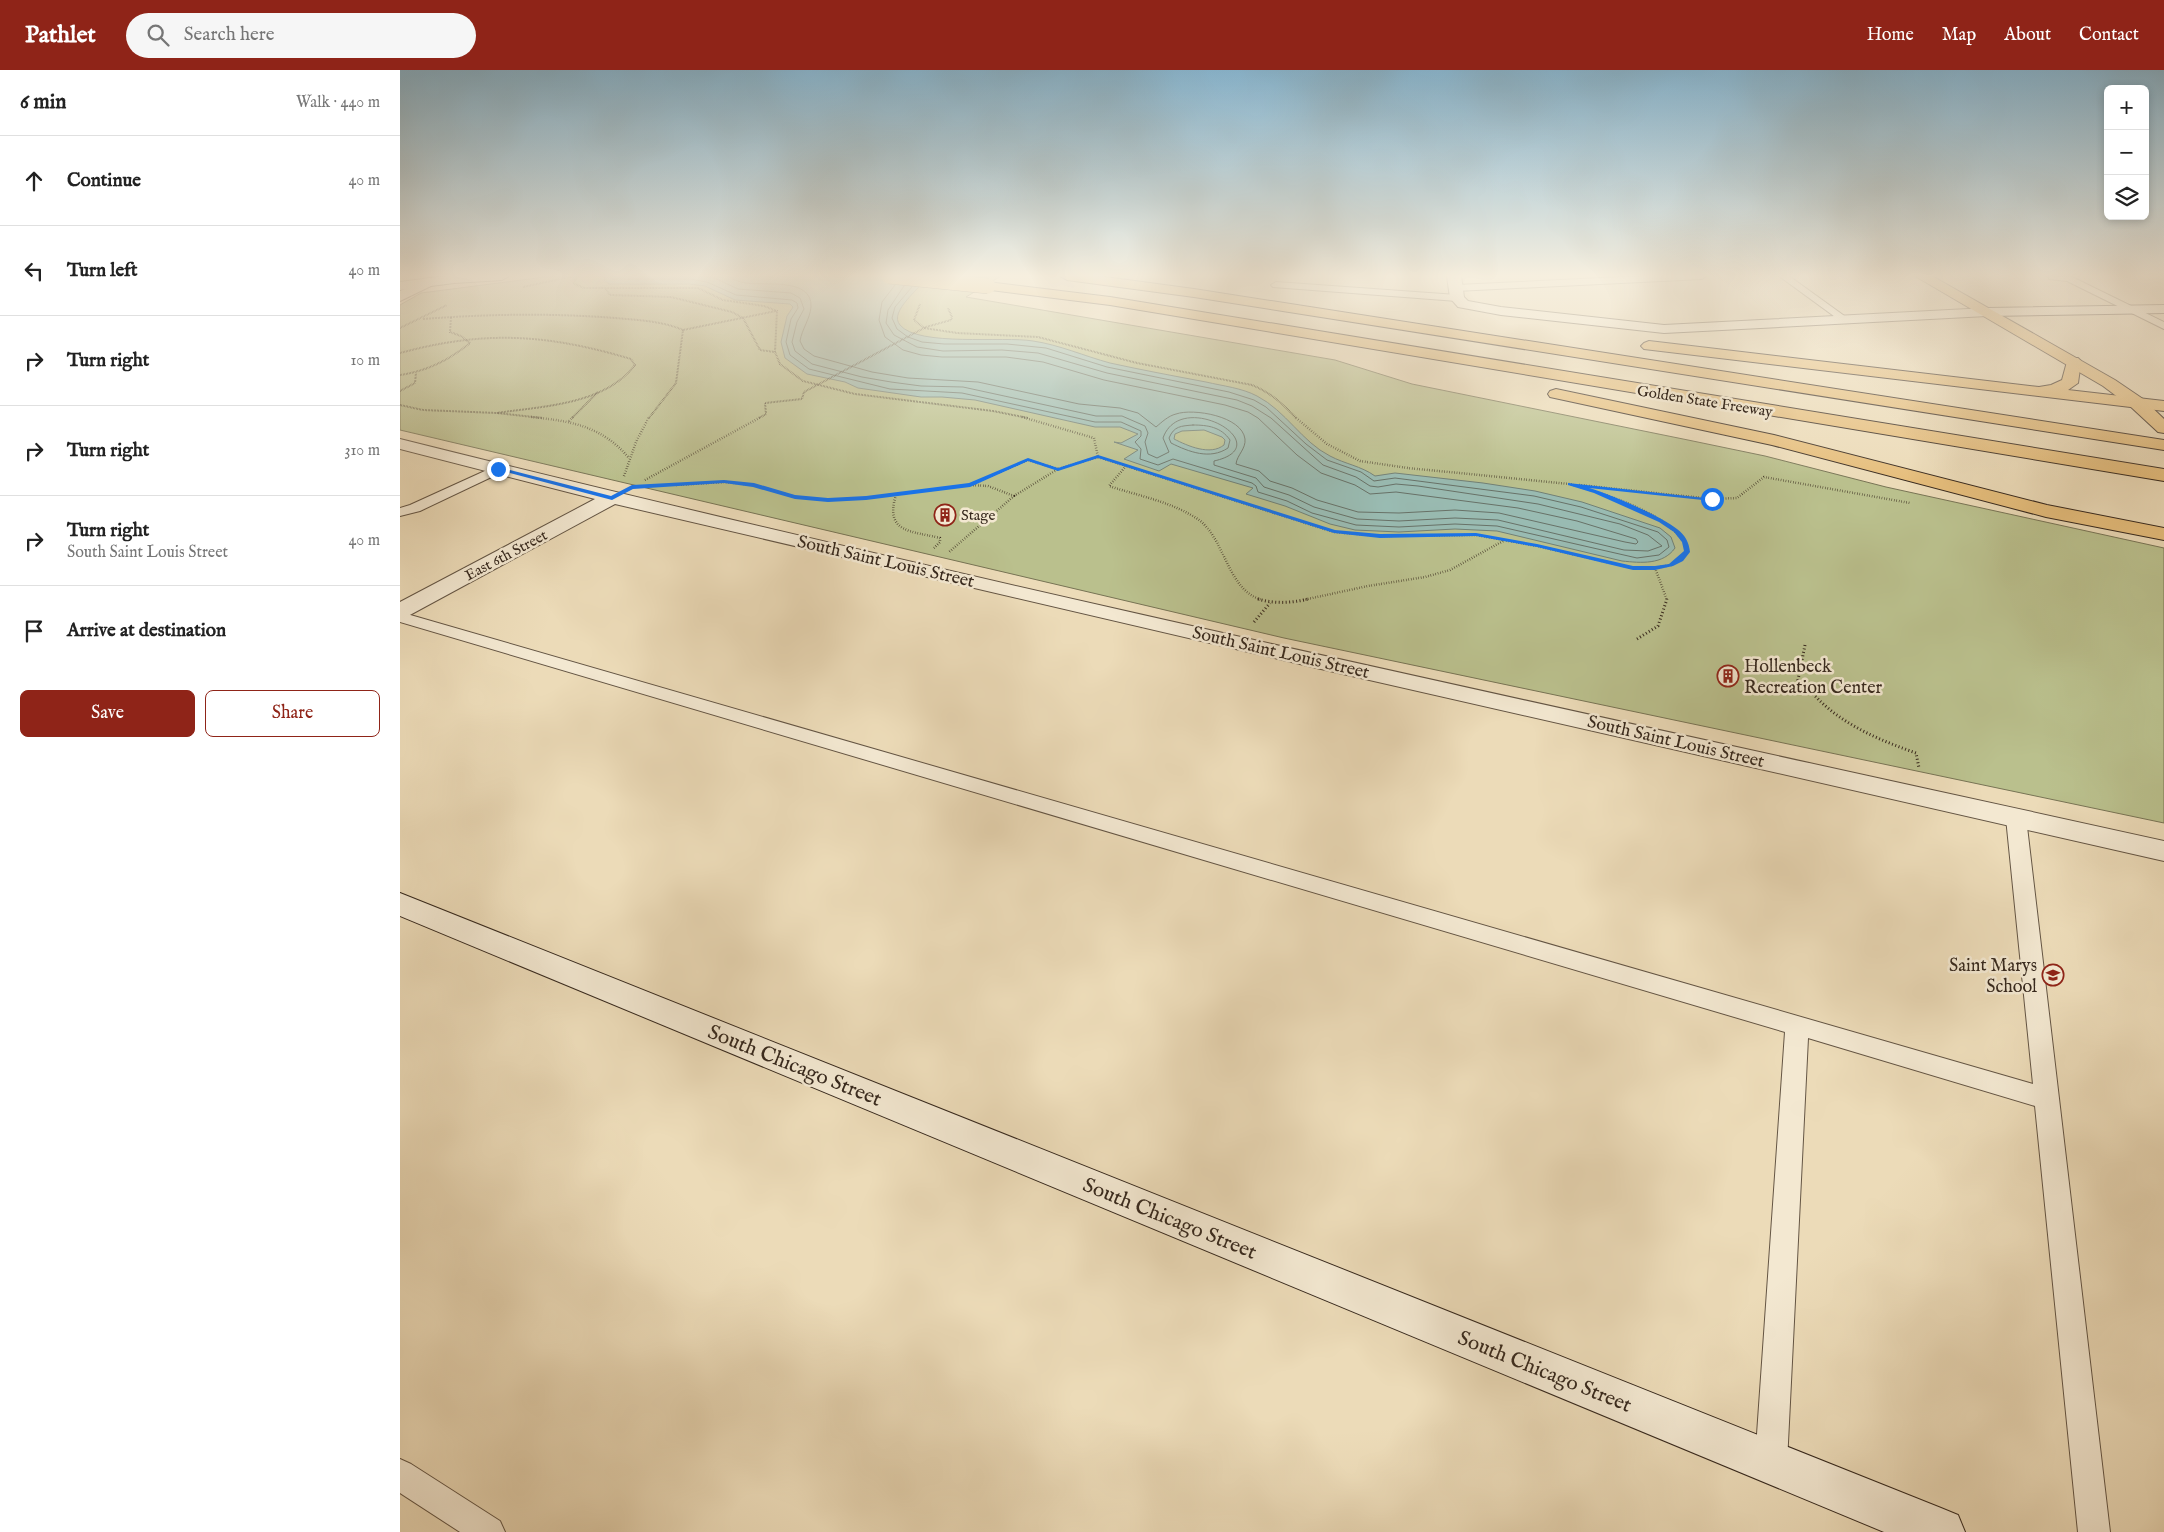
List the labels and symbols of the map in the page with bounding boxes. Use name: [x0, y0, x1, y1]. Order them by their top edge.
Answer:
street label: Golden State Freeway: [1636, 381, 1775, 422]
route end: [487, 458, 510, 481]
route start: [1701, 488, 1724, 511]
building icon: Stage: [933, 503, 957, 527]
place label: Stage: [961, 506, 995, 525]
street label: East 6th Street: [462, 526, 551, 585]
street label: South Saint Louis Street: [795, 531, 976, 594]
street label: South Saint Louis Street: [1190, 622, 1371, 685]
place label: Hollenbeck Recreation Center: [1744, 656, 1882, 700]
building icon: Hollenbeck Recreation Center: [1716, 664, 1740, 688]
street label: South Saint Louis Street: [1585, 711, 1766, 774]
place label: Saint Marys School: [1949, 955, 2037, 999]
school or university icon: Saint Marys School: [2041, 963, 2065, 987]
street label: South Chicago Street: [704, 1019, 885, 1114]
street label: South Chicago Street: [1079, 1172, 1260, 1267]
street label: South Chicago Street: [1454, 1325, 1635, 1420]

